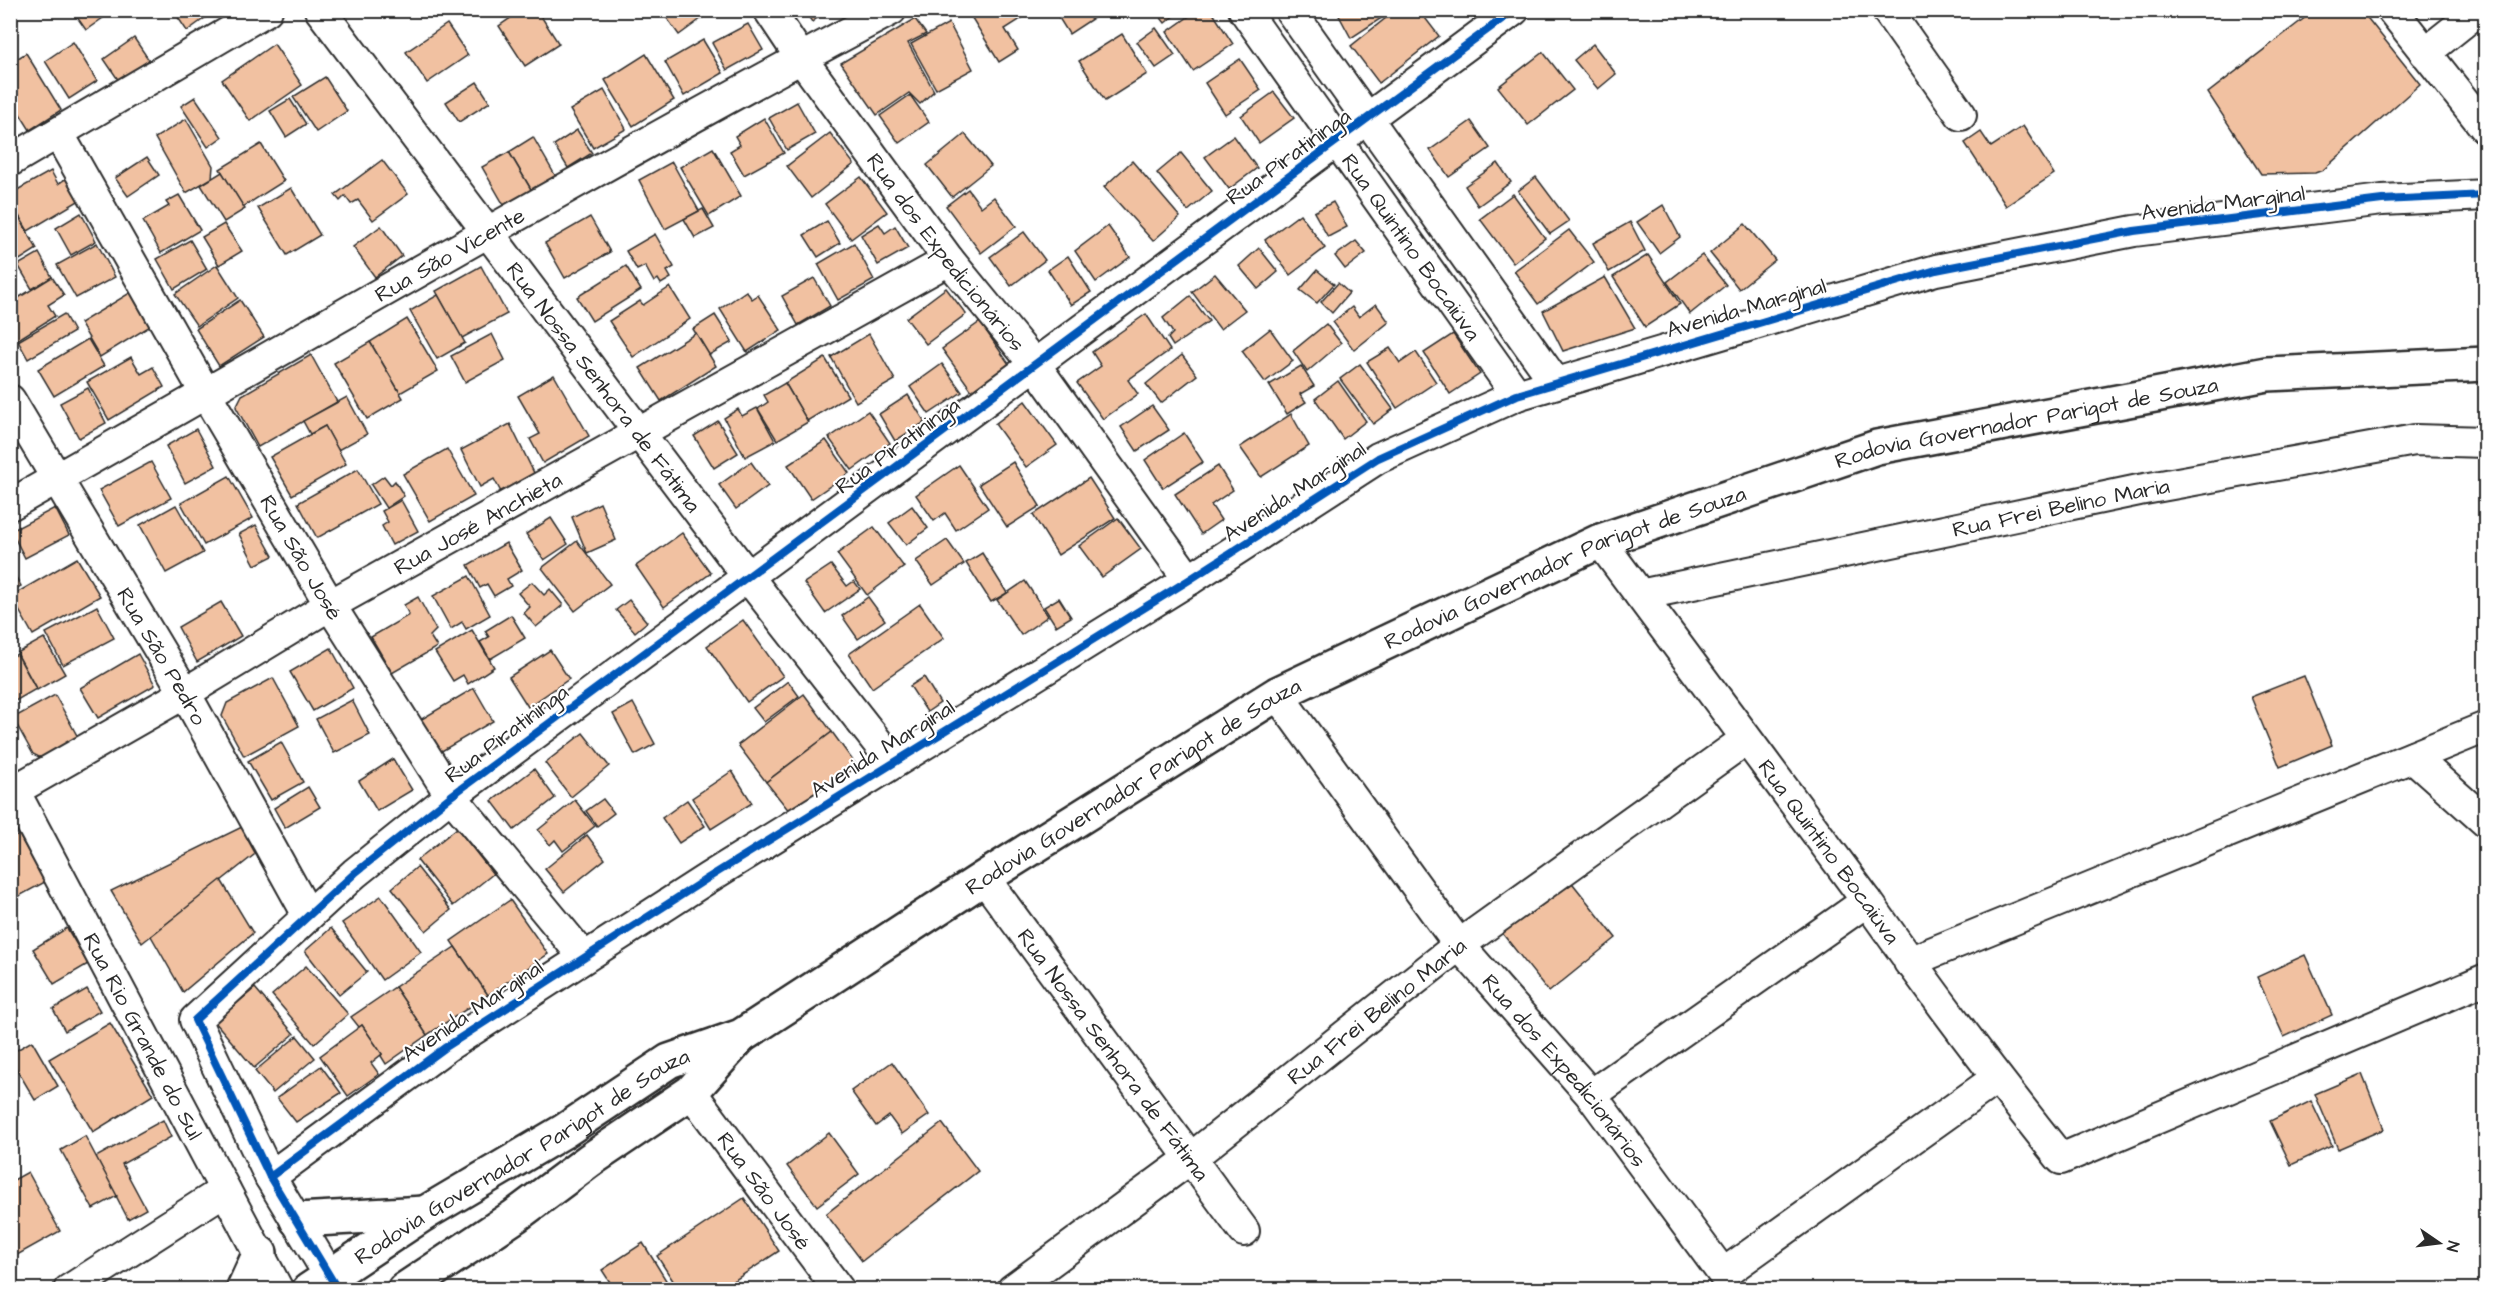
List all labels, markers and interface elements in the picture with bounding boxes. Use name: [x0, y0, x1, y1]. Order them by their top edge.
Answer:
street label: Rua Piratininga: [1220, 101, 1358, 214]
street label: Rua dos Expedicionários: [859, 147, 1032, 359]
street label: Rua Quintino Bocaiúva: [1333, 148, 1488, 347]
street label: Avenida Marginal: [2139, 178, 2307, 230]
street label: Rua São Vicente: [369, 200, 531, 310]
street label: Rua Nossa Senhora de Fátima: [498, 256, 708, 519]
street label: Avenida Marginal: [1663, 271, 1830, 347]
street label: Rodovia Governador Parigot de Souza: [1831, 370, 2221, 477]
street label: Rua Piratininga: [829, 390, 967, 503]
street label: Avenida Marginal: [1217, 434, 1373, 551]
street label: Rua José Anchieta: [389, 465, 568, 583]
street label: Rua Frei Belino Maria: [1950, 471, 2172, 546]
street label: Rodovia Governador Parigot de Souza: [1379, 479, 1750, 658]
street label: Rua São José: [252, 489, 350, 626]
street label: Rua São Pedro: [108, 582, 214, 732]
street label: Rodovia Governador Parigot de Souza: [960, 671, 1306, 903]
street label: Rua Piratininga: [439, 677, 576, 792]
street label: Avenida Marginal: [805, 692, 961, 807]
street label: Rua Quintino Bocaiúva: [1750, 753, 1907, 951]
street label: Rua Nossa Senhora de Fátima: [1009, 923, 1216, 1188]
street label: Rua Rio Grande do Sul: [75, 928, 210, 1145]
street label: Rua Frei Belino Maria: [1281, 931, 1473, 1093]
street label: Avenida Marginal: [396, 952, 550, 1071]
street label: Rua dos Expedicionários: [1474, 968, 1653, 1174]
street label: Rodovia Governador Parigot de Souza: [349, 1041, 694, 1273]
street label: Rua São José: [709, 1126, 818, 1257]
north arrow: [2409, 1213, 2469, 1273]
text: N: [2441, 1239, 2464, 1254]

